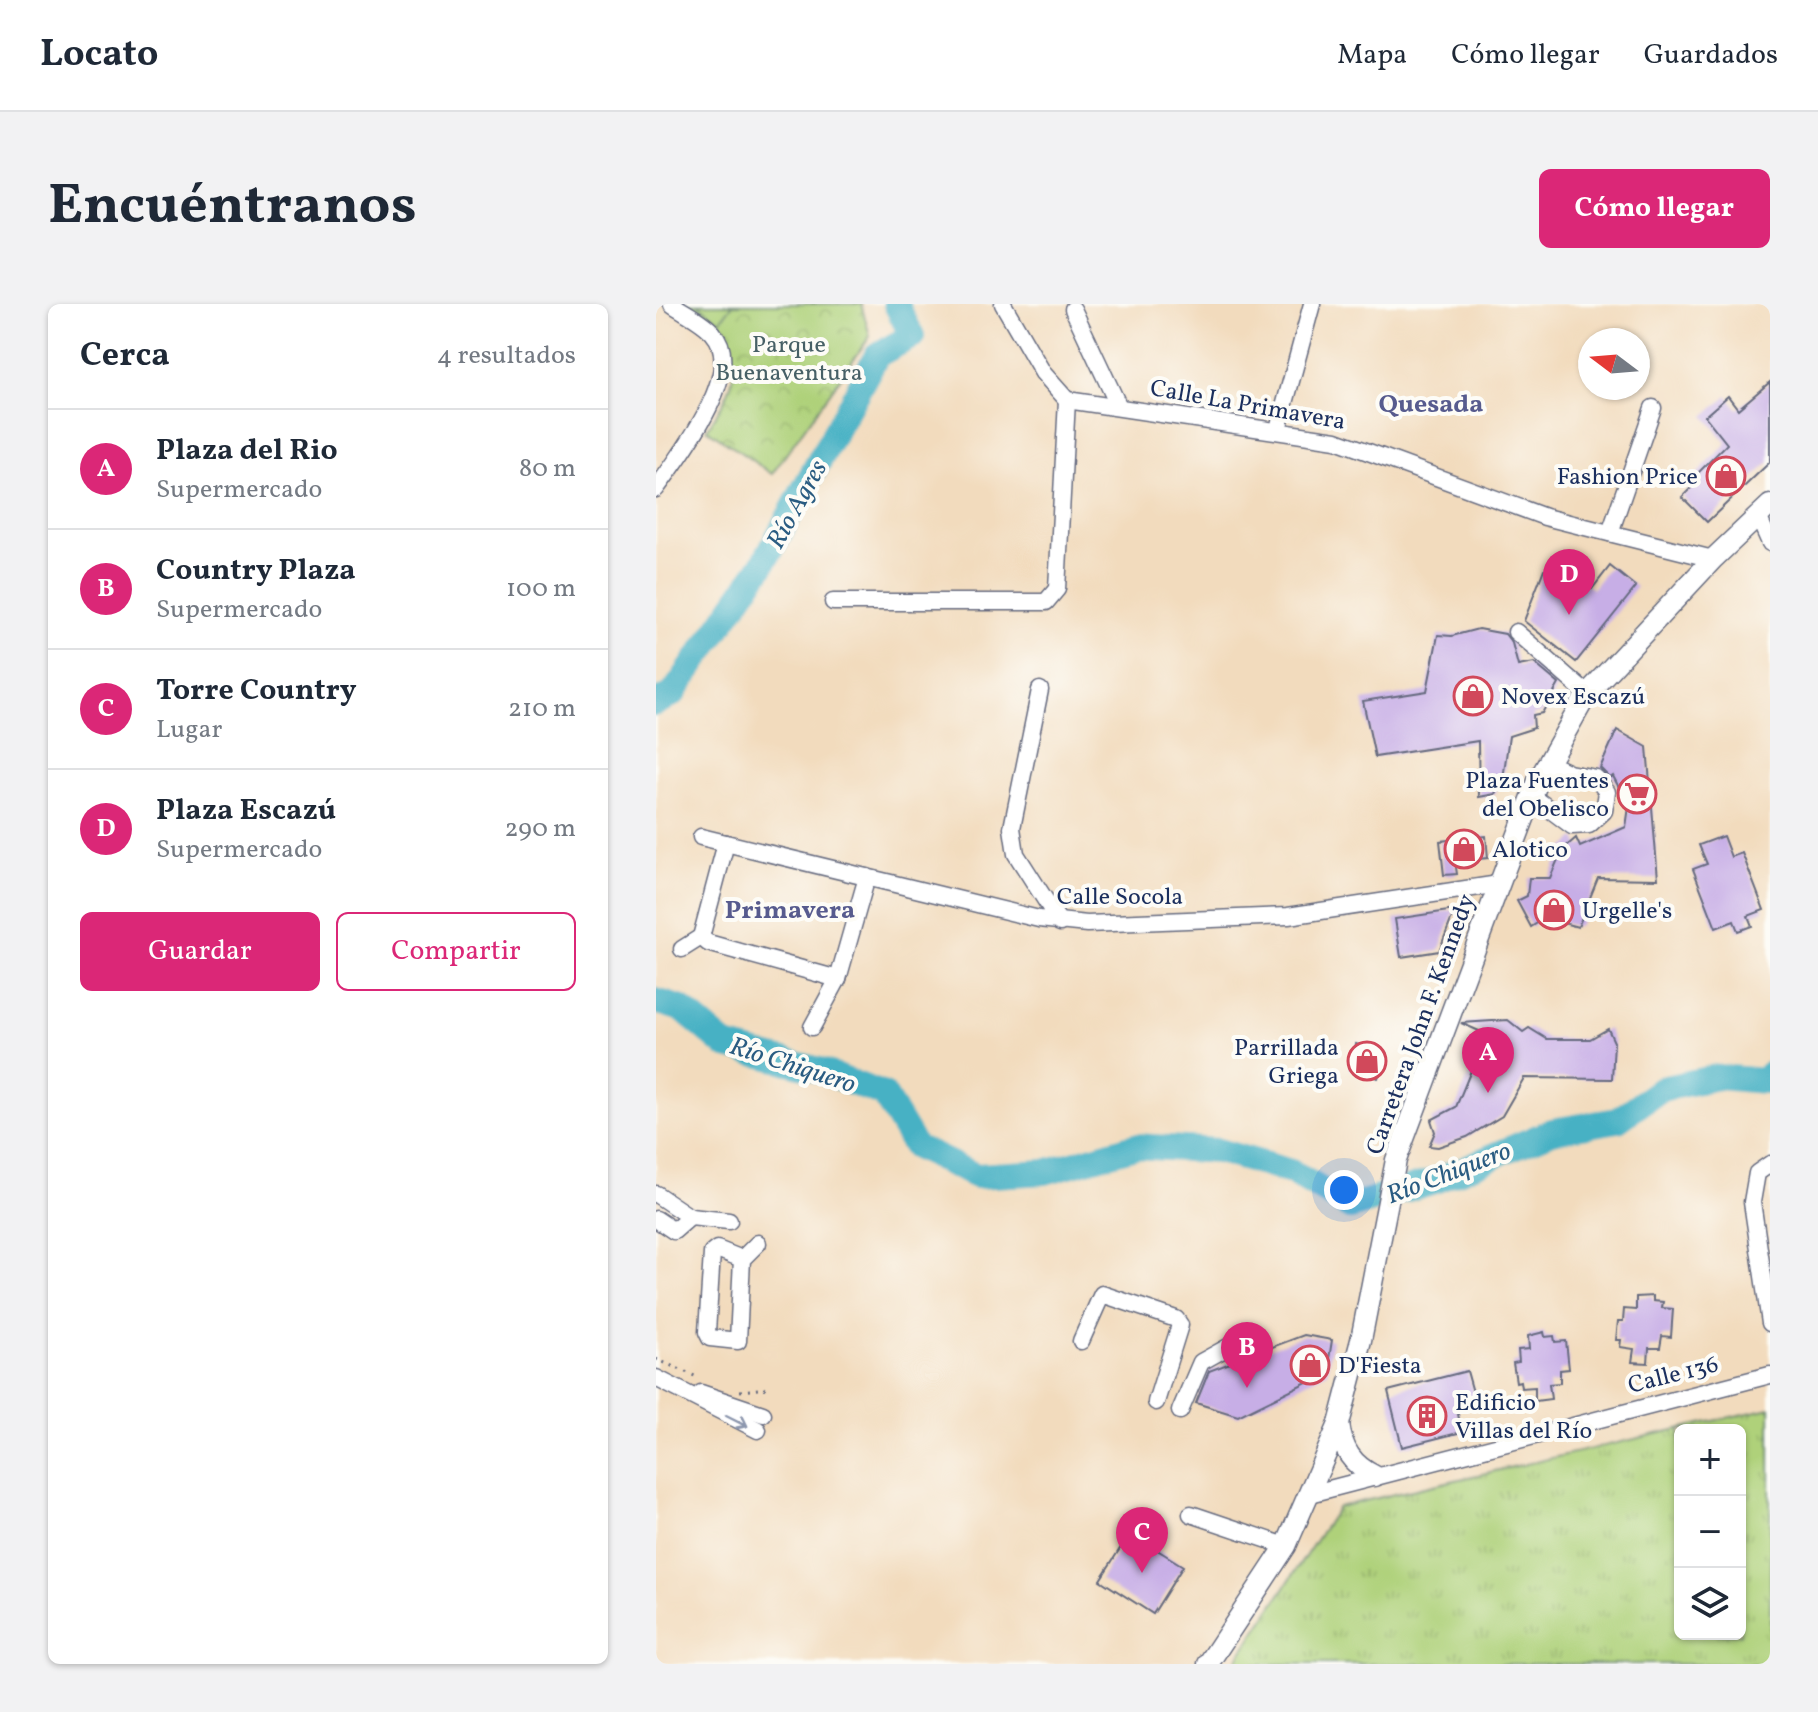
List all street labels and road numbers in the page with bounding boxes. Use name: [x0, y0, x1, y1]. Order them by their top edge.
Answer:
street label: Calle La Primavera: [1147, 372, 1348, 440]
street label: Calle Socola: [1057, 881, 1183, 915]
street label: Carretera John F. Kennedy: [1359, 890, 1485, 1160]
street label: Calle 136: [1625, 1348, 1722, 1404]

